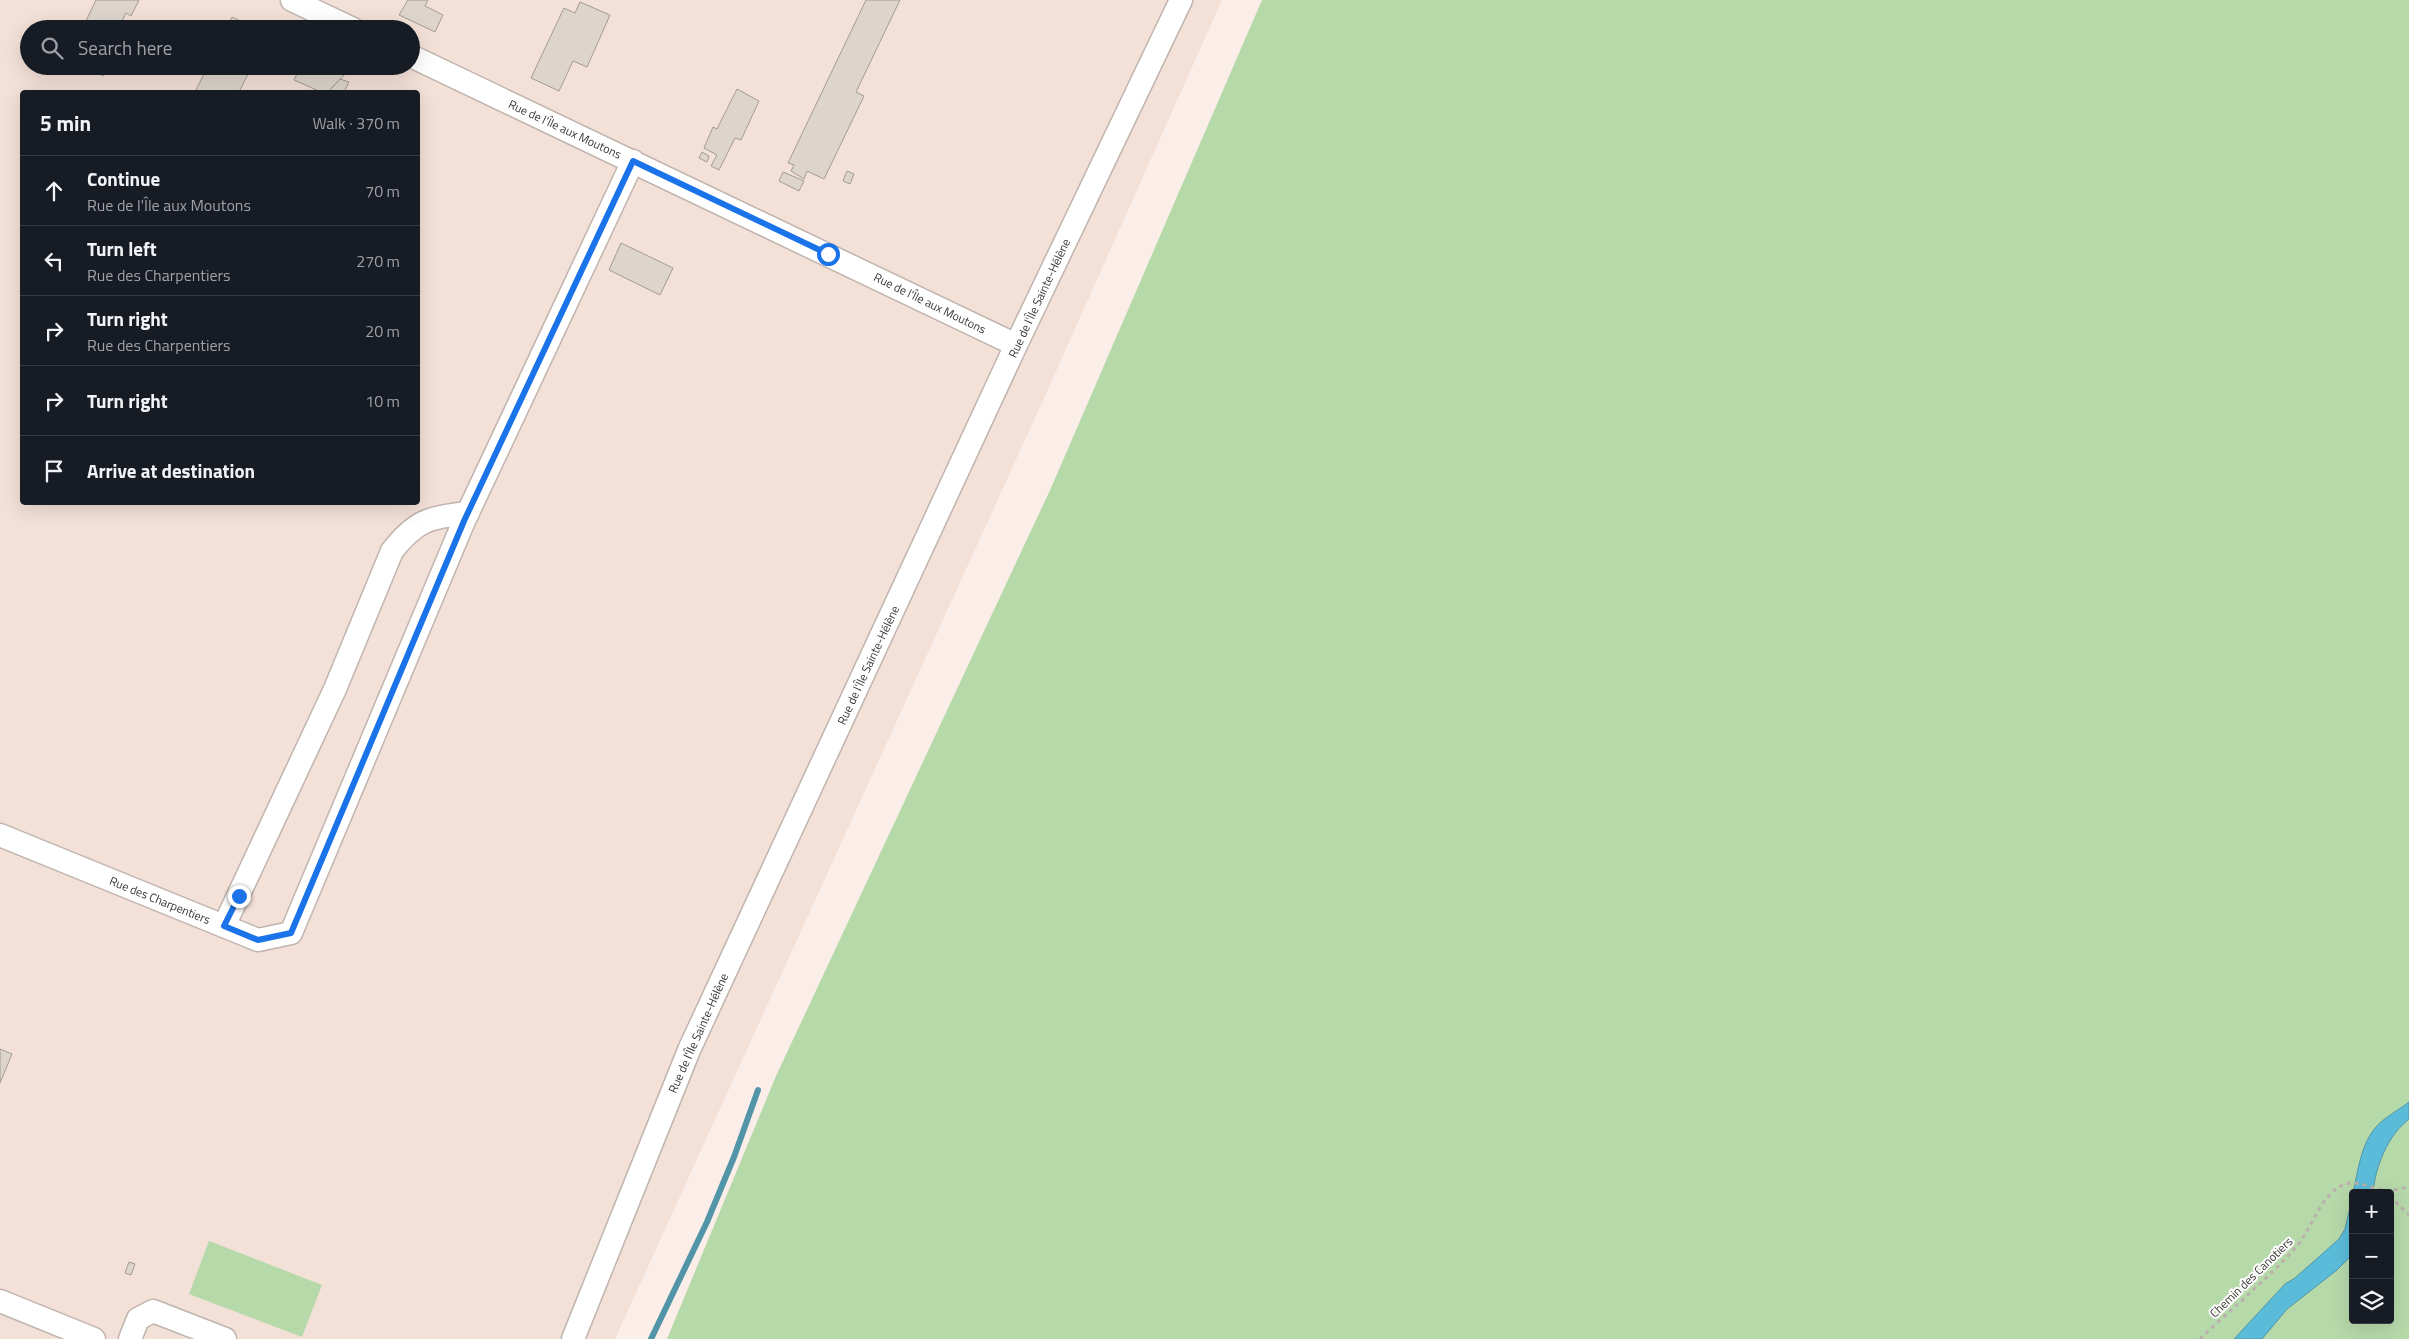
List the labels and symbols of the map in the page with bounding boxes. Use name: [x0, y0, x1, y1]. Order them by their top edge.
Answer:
street label: Rue de l'Île aux Moutons: [505, 94, 625, 164]
street label: Rue de l'Île Sainte-Hélène: [1003, 235, 1075, 361]
route start: [817, 243, 840, 266]
street label: Rue de l'Île aux Moutons: [871, 268, 990, 339]
street label: Rue de l'Île Sainte-Hélène: [832, 602, 904, 728]
street label: Rue des Charpentiers: [107, 871, 214, 929]
route end: [228, 885, 251, 908]
street label: Rue de l'Île Sainte-Hélène: [663, 970, 733, 1096]
street label: Chemin des Canotiers: [2205, 1232, 2297, 1322]

